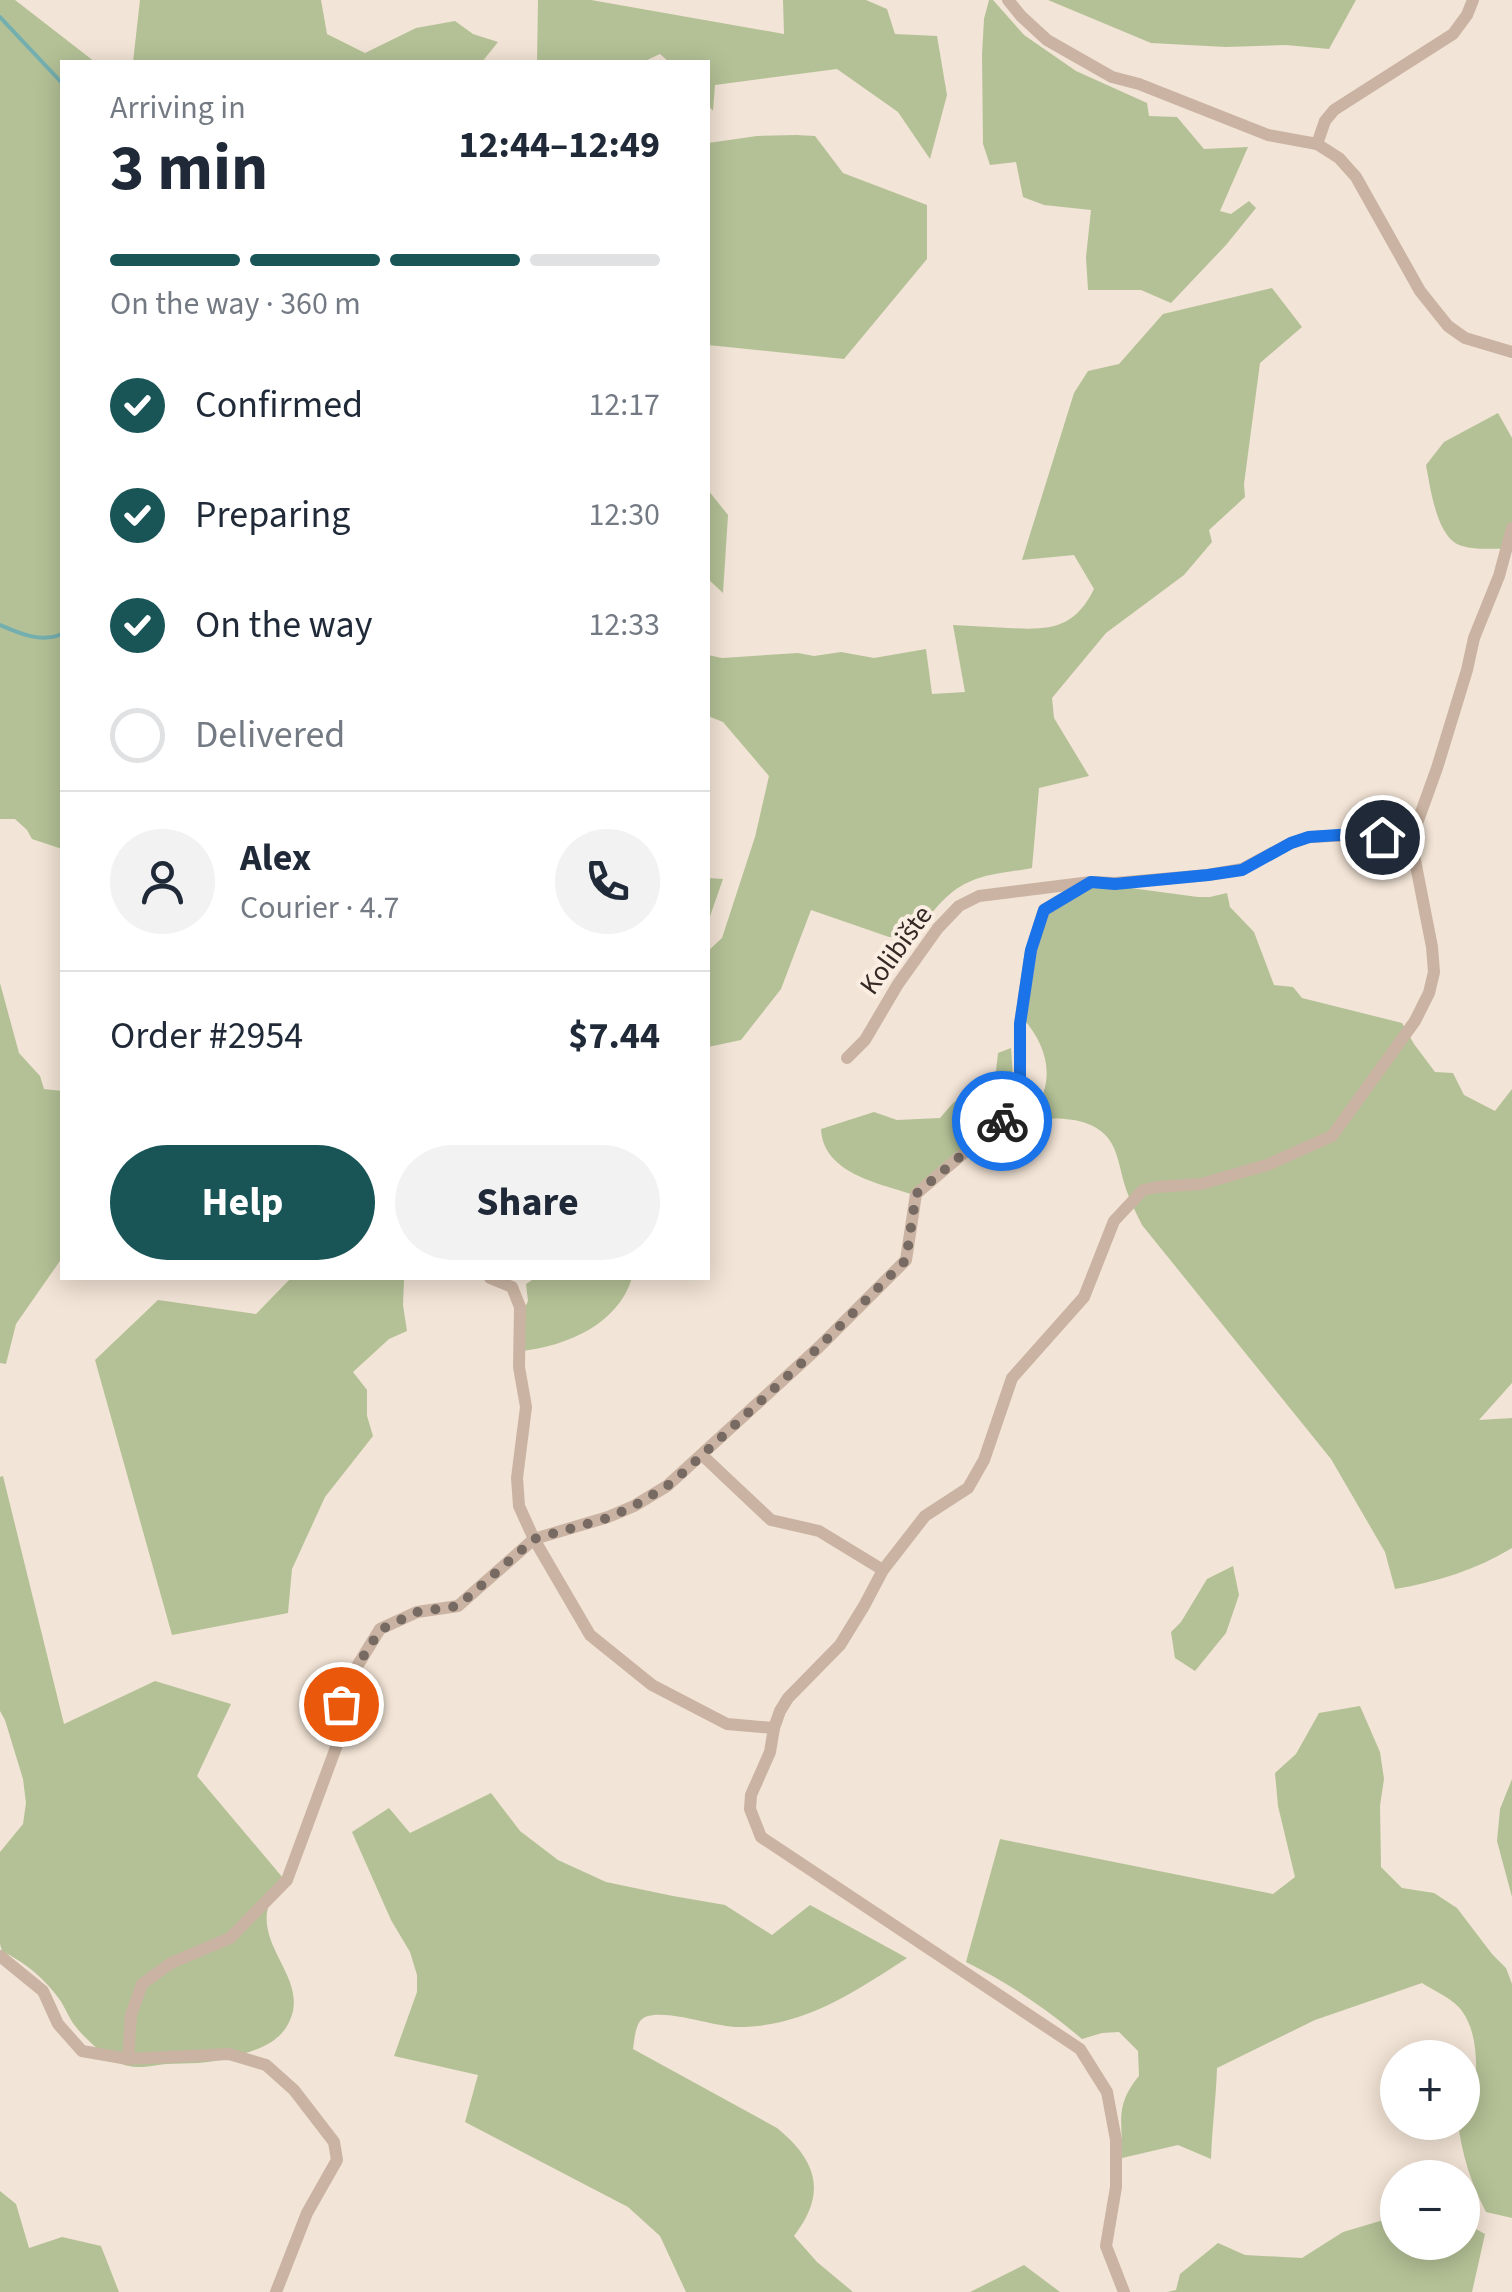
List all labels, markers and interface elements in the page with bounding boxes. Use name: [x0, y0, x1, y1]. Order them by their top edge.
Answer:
text: Arriving in: [110, 85, 246, 131]
text: 12:44–12:49: [458, 118, 660, 172]
text: 3 min: [110, 122, 268, 215]
text: On the way · 360 m: [110, 281, 361, 327]
icon: check: [110, 378, 165, 433]
text: Confirmed: [195, 378, 363, 432]
text: 12:17: [588, 382, 660, 428]
icon: check: [110, 488, 165, 543]
text: Preparing: [195, 488, 350, 542]
text: 12:30: [588, 492, 660, 538]
icon: check: [110, 598, 165, 653]
text: On the way: [195, 598, 372, 652]
text: 12:33: [588, 602, 660, 648]
text: Delivered: [195, 708, 345, 762]
pin: [1340, 795, 1425, 880]
icon: home: [1355, 810, 1410, 865]
button: person: [110, 829, 215, 934]
button: phone: [555, 829, 660, 934]
text: Alex: [240, 831, 311, 885]
text: Courier · 4.7: [240, 885, 400, 931]
street label: Kolibište: [850, 897, 942, 1003]
text: Order #2954: [110, 1009, 303, 1063]
text: $7.44: [568, 1009, 660, 1063]
courier: [952, 1071, 1052, 1171]
icon: bike: [975, 1094, 1030, 1149]
button: Help: [110, 1145, 375, 1260]
button: Share: [395, 1145, 660, 1260]
pin: [299, 1662, 384, 1747]
icon: bag: [314, 1677, 369, 1732]
map controls: [1380, 2040, 1480, 2260]
button: +: [1380, 2040, 1480, 2140]
button: −: [1380, 2160, 1480, 2260]

